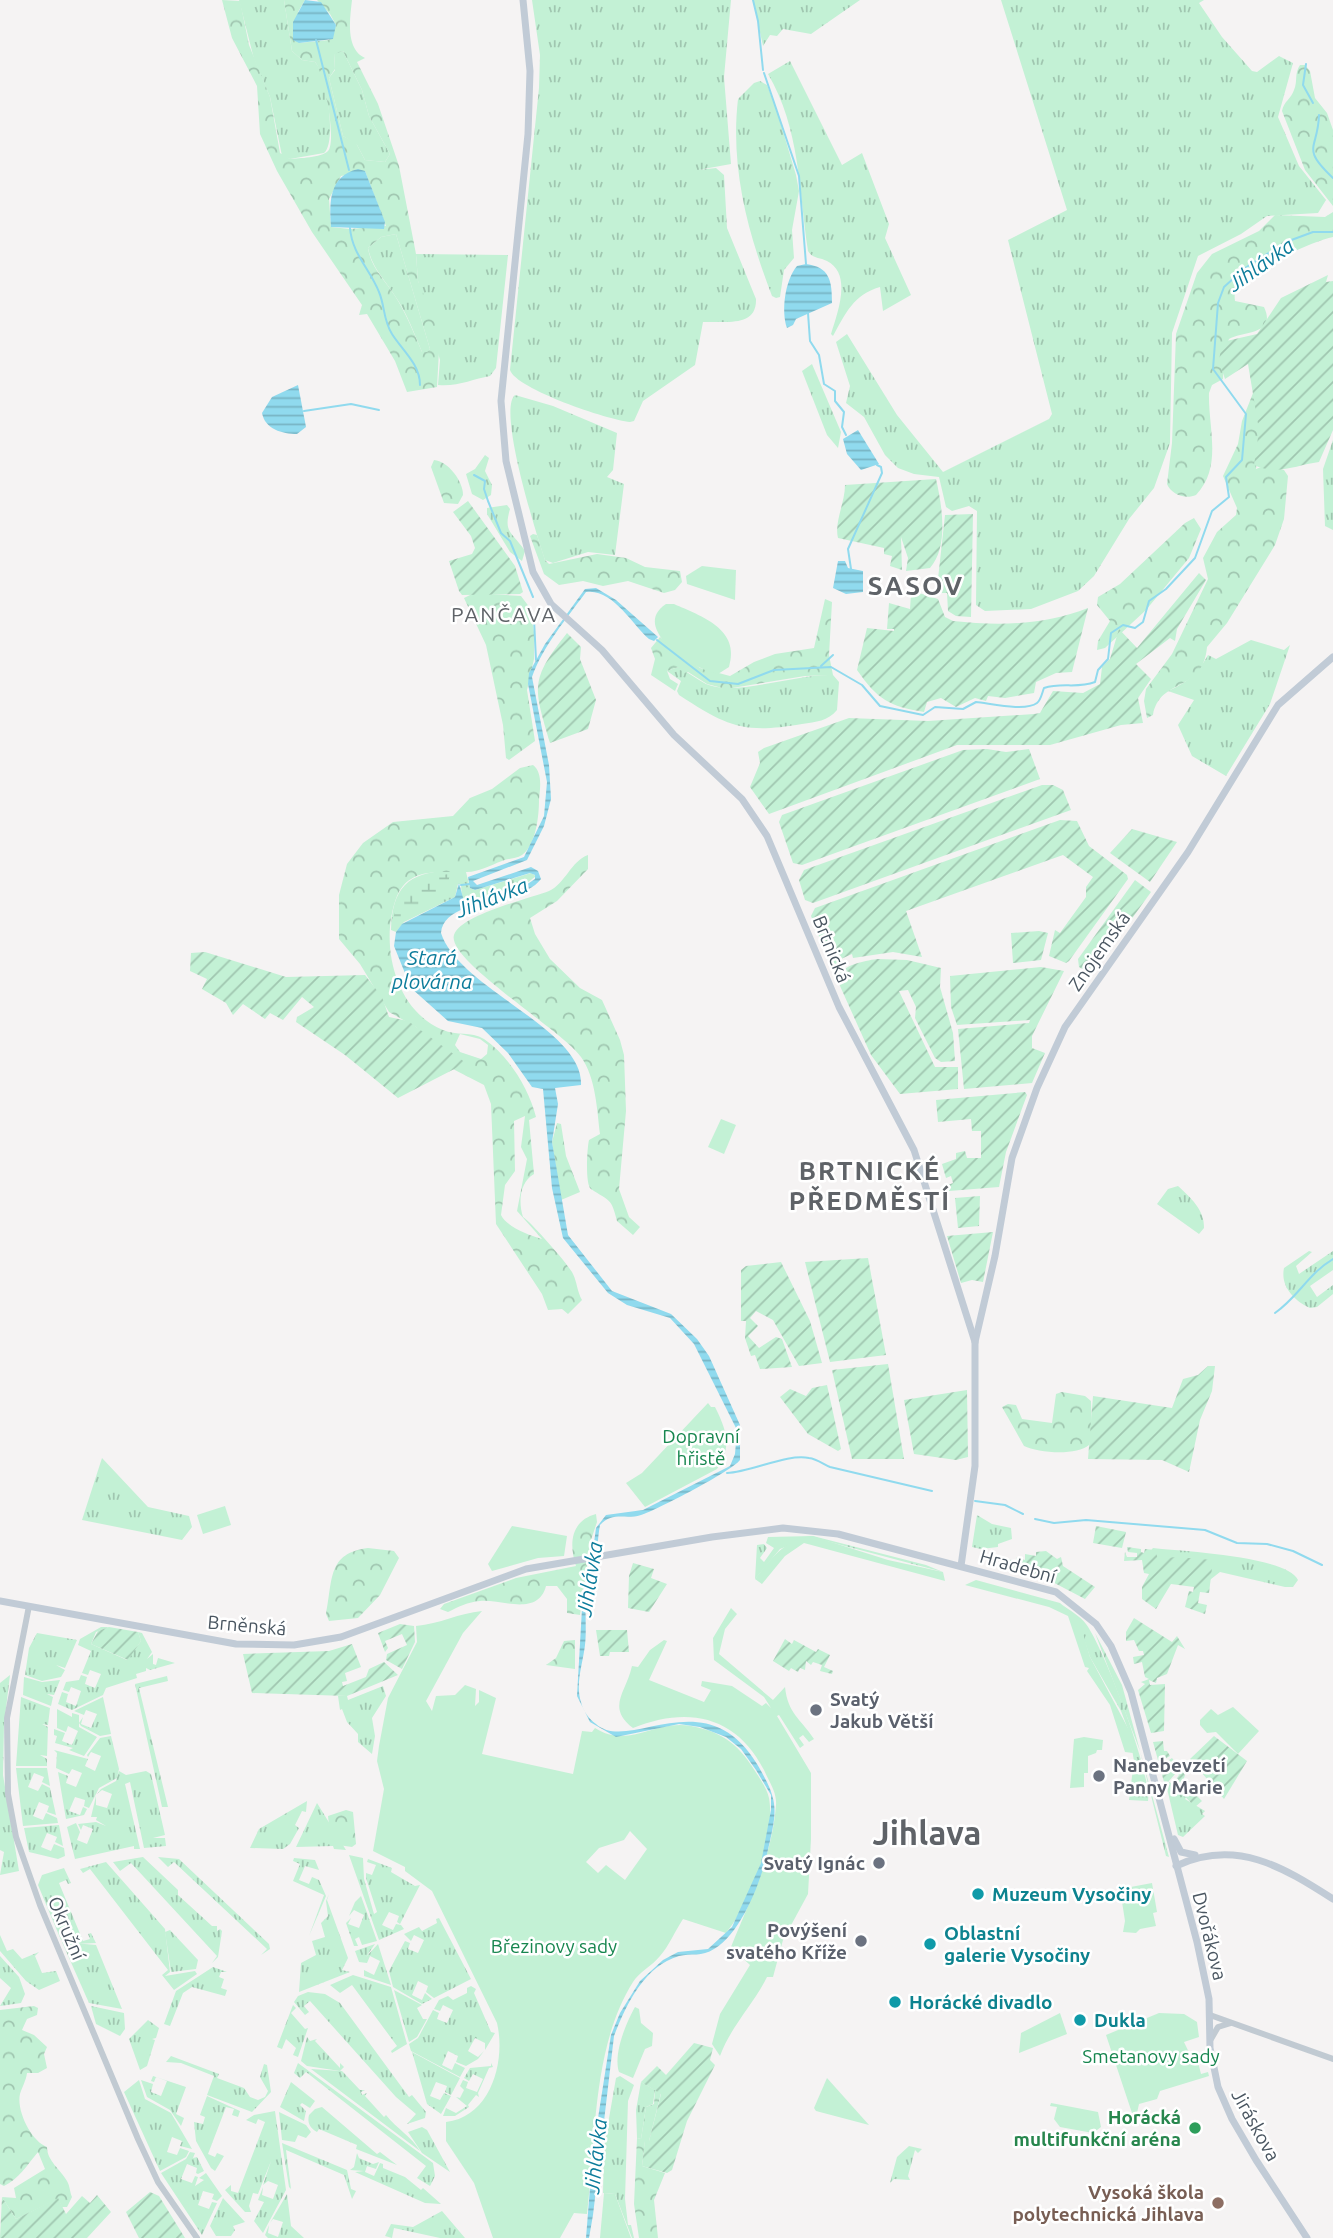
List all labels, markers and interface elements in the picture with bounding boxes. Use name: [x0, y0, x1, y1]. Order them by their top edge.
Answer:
water label: Jihlávka: [1222, 233, 1298, 296]
district label: SASOV: [868, 571, 964, 600]
district label: PANČAVA: [451, 602, 557, 626]
water label: Jihlávka: [451, 872, 531, 922]
street label: Znojemská: [1064, 907, 1134, 995]
street label: Brtnická: [809, 912, 855, 986]
water label: Stará plovárna: [391, 945, 472, 993]
district label: BRTNICKÉ PŘEDMĚSTÍ: [789, 1155, 951, 1215]
park label: Dopravní hřistě: [662, 1425, 740, 1469]
water label: Jihlávka: [571, 1540, 607, 1619]
street label: Hradební: [977, 1545, 1059, 1587]
street label: Brněnská: [207, 1611, 287, 1639]
place label: Svatý Jakub Větší: [830, 1688, 934, 1732]
marker: Svatý Jakub Větší: [808, 1702, 824, 1718]
place label: Nanebevzetí Panny Marie: [1113, 1754, 1226, 1798]
marker: Nanebevzetí Panny Marie: [1091, 1768, 1107, 1784]
district label: Jihlava: [873, 1814, 981, 1851]
place label: Svatý Ignác: [764, 1852, 865, 1874]
marker: Svatý Ignác: [871, 1855, 887, 1871]
place label: Muzeum Vysočiny: [992, 1883, 1151, 1905]
marker: Muzeum Vysočiny: [970, 1886, 986, 1902]
street label: Dvořákova: [1188, 1890, 1232, 1982]
street label: Okružní: [44, 1893, 90, 1963]
place label: Povýšení svatého Kříže: [726, 1919, 848, 1963]
place label: Oblastní galerie Vysočiny: [944, 1922, 1090, 1966]
marker: Povýšení svatého Kříže: [853, 1933, 869, 1949]
park label: Březinovy sady: [491, 1935, 617, 1957]
marker: Oblastní galerie Vysočiny: [922, 1936, 938, 1952]
place label: Horácké divadlo: [909, 1991, 1052, 2013]
marker: Horácké divadlo: [887, 1994, 903, 2010]
place label: Dukla: [1094, 2009, 1146, 2031]
marker: Dukla: [1072, 2012, 1088, 2028]
park label: Smetanovy sady: [1082, 2045, 1220, 2067]
street label: Jiráskova: [1227, 2085, 1285, 2165]
place label: Horácká multifunkční aréna: [1014, 2106, 1181, 2150]
water label: Jihlávka: [579, 2117, 611, 2196]
marker: Horácká multifunkční aréna: [1187, 2120, 1203, 2136]
place label: Vysoká škola polytechnická Jihlava: [1012, 2181, 1204, 2225]
marker: Vysoká škola polytechnická Jihlava: [1210, 2195, 1226, 2211]

